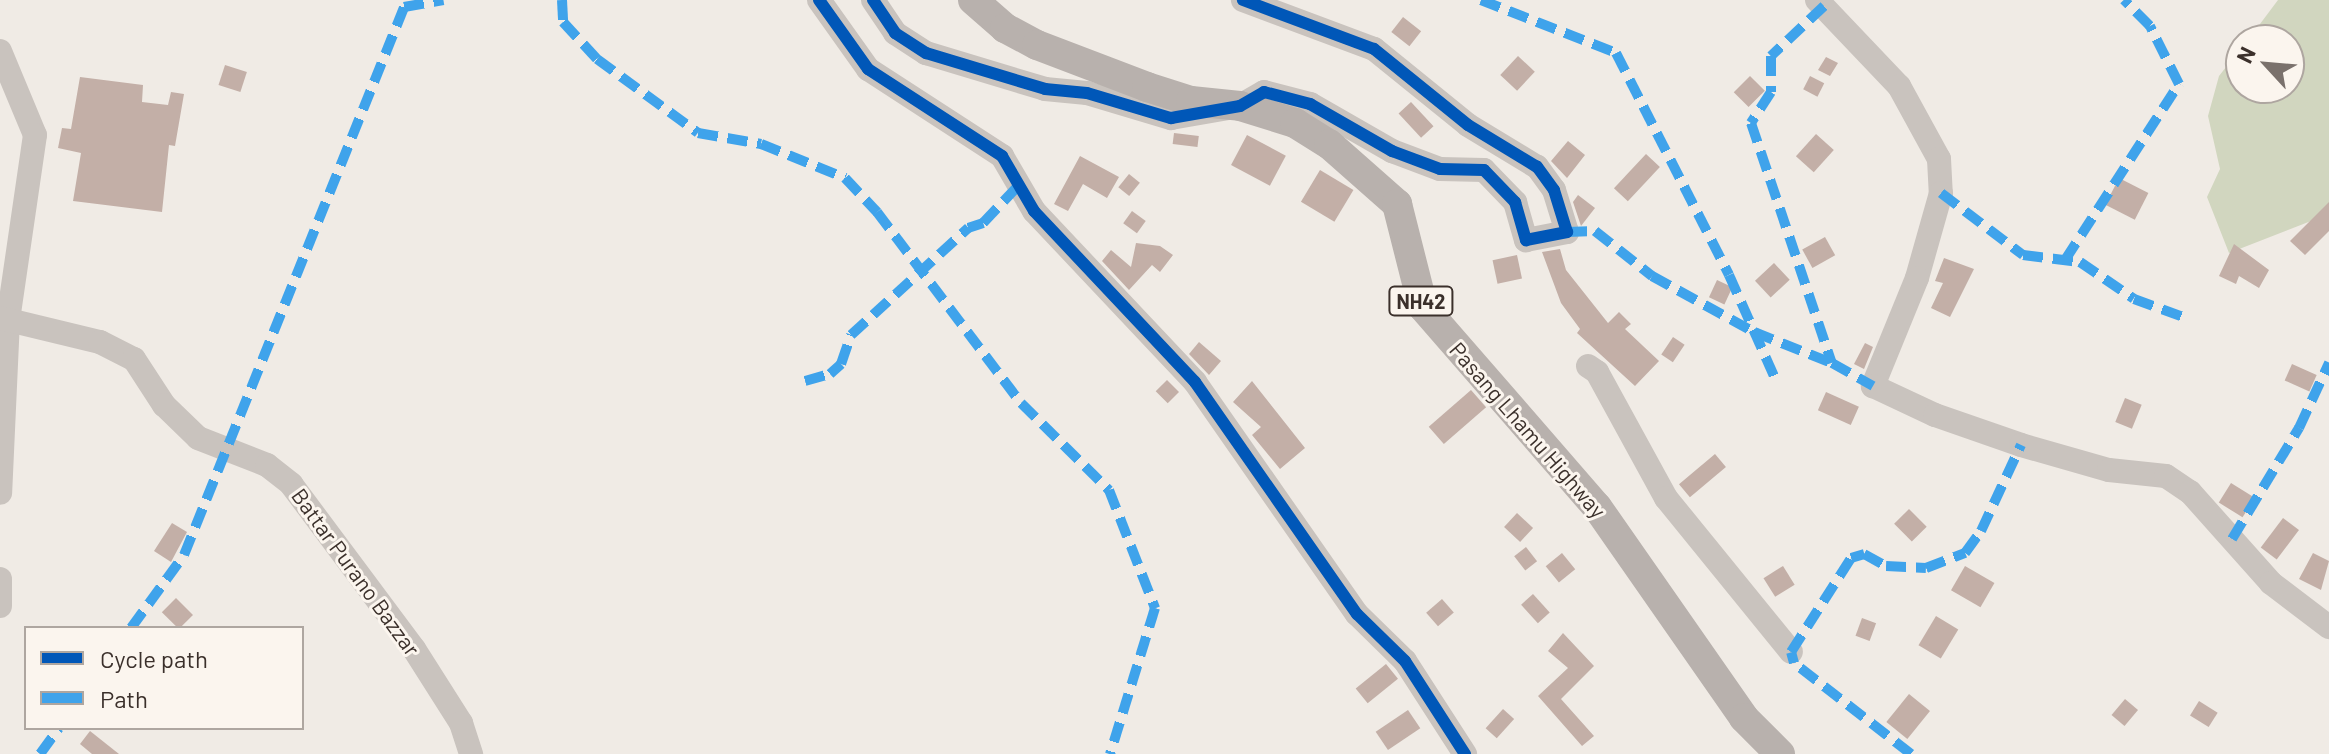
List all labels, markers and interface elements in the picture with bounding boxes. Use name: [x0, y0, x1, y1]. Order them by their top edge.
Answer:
north arrow: [2225, 24, 2305, 104]
text: N: [2230, 42, 2260, 67]
road number: NH42: [1387, 285, 1455, 317]
street label: Pasang Lhamu Highway: [1444, 337, 1612, 523]
street label: Battar Purano Bazzar: [286, 483, 426, 661]
legend: [24, 626, 304, 730]
text: Cycle path: [100, 644, 208, 673]
text: Path: [100, 684, 148, 713]

